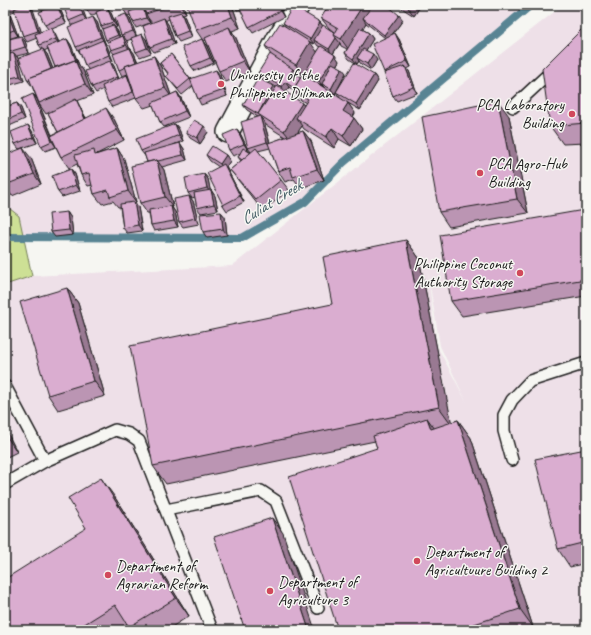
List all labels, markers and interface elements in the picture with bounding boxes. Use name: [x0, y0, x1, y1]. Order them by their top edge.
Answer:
place label: University of the Philippines Diliman: [229, 65, 332, 103]
marker: University of the Philippines Diliman: [216, 79, 226, 89]
place label: PCA Laboratory Building: [476, 95, 566, 133]
marker: PCA Laboratory Building: [567, 109, 577, 119]
place label: PCA Agro-Hub Building: [488, 154, 568, 192]
marker: PCA Agro-Hub Building: [475, 168, 485, 178]
water label: Culiat Creek: [236, 173, 308, 229]
place label: Philippine Coconut Authority Storage: [414, 254, 514, 292]
marker: Philippine Coconut Authority Storage: [515, 268, 525, 278]
place label: Department of Agricultuure Building 2: [425, 542, 549, 580]
place label: Department of Agrarian Reform: [116, 556, 210, 594]
marker: Department of Agricultuure Building 2: [412, 556, 422, 566]
marker: Department of Agrarian Reform: [103, 570, 113, 580]
place label: Department of Agriculture 3: [278, 572, 360, 610]
marker: Department of Agriculture 3: [265, 586, 275, 596]

